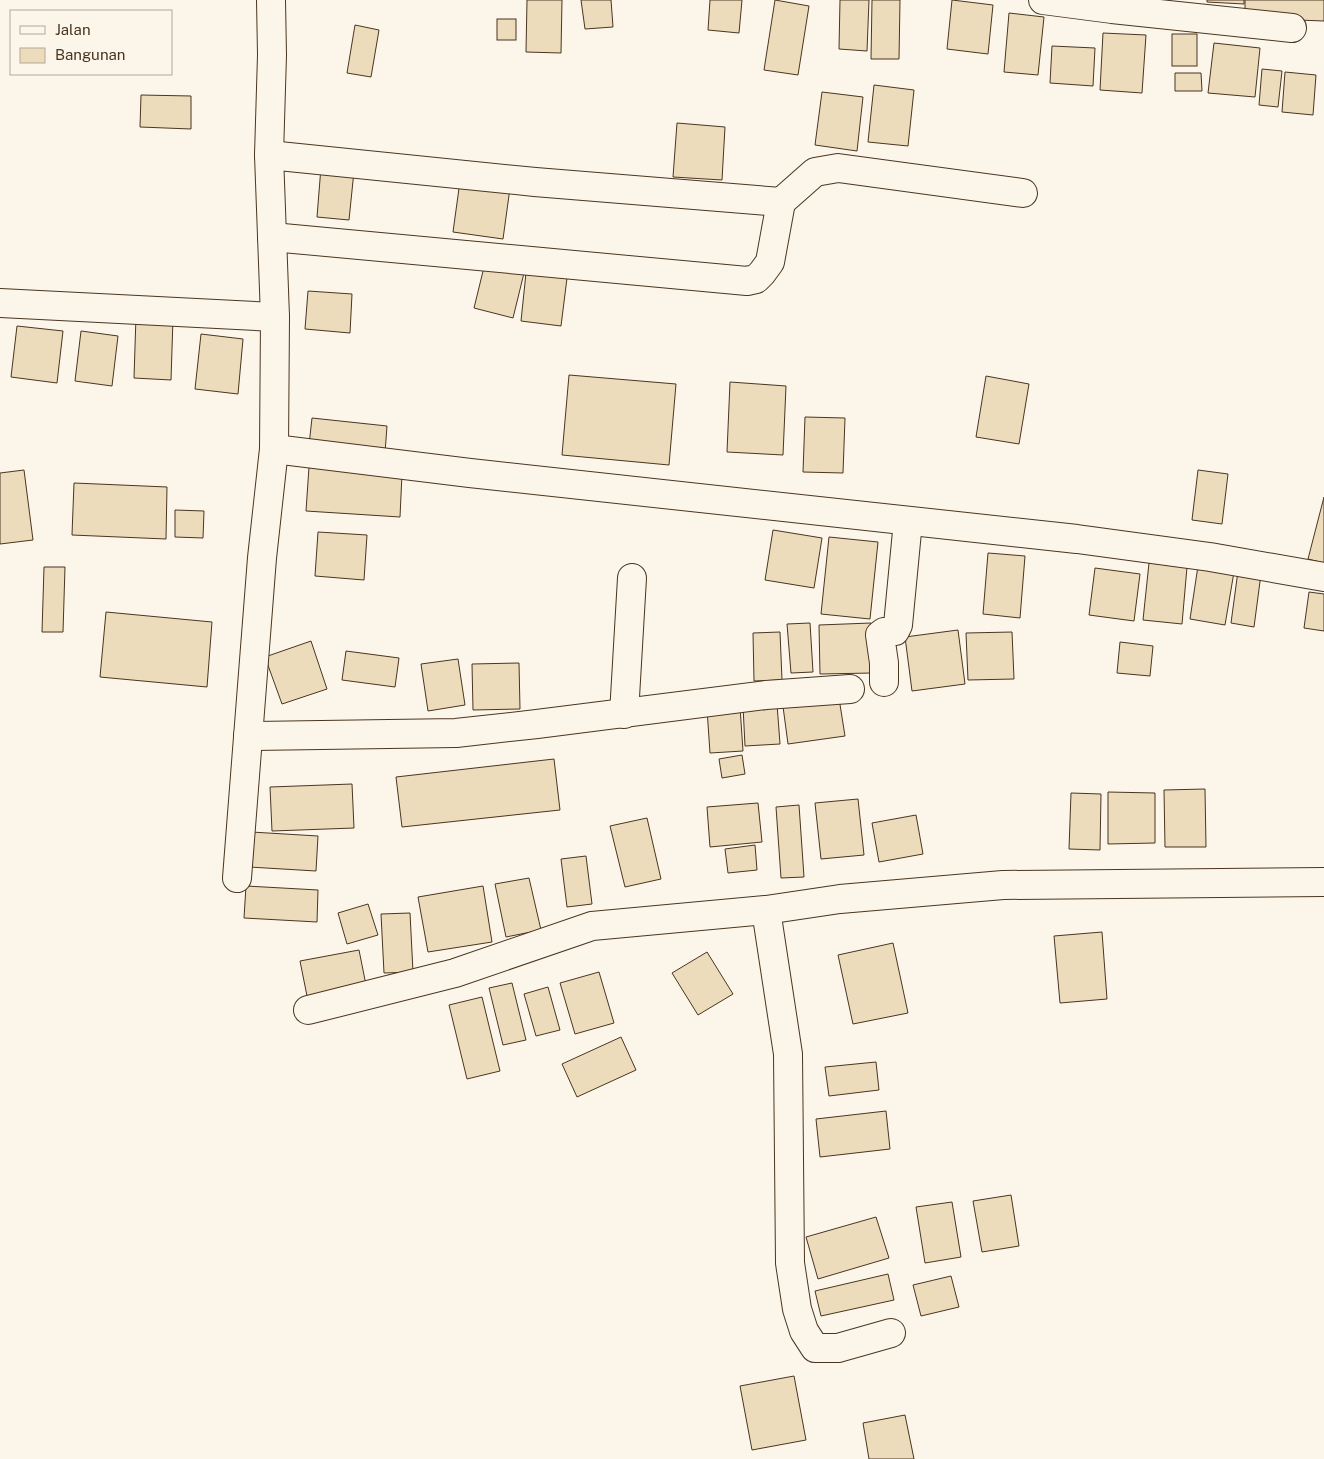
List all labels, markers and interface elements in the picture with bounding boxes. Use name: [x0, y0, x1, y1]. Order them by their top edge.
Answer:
legend: [10, 10, 172, 75]
text: Jalan: [55, 21, 91, 38]
text: Bangunan: [55, 46, 126, 63]

